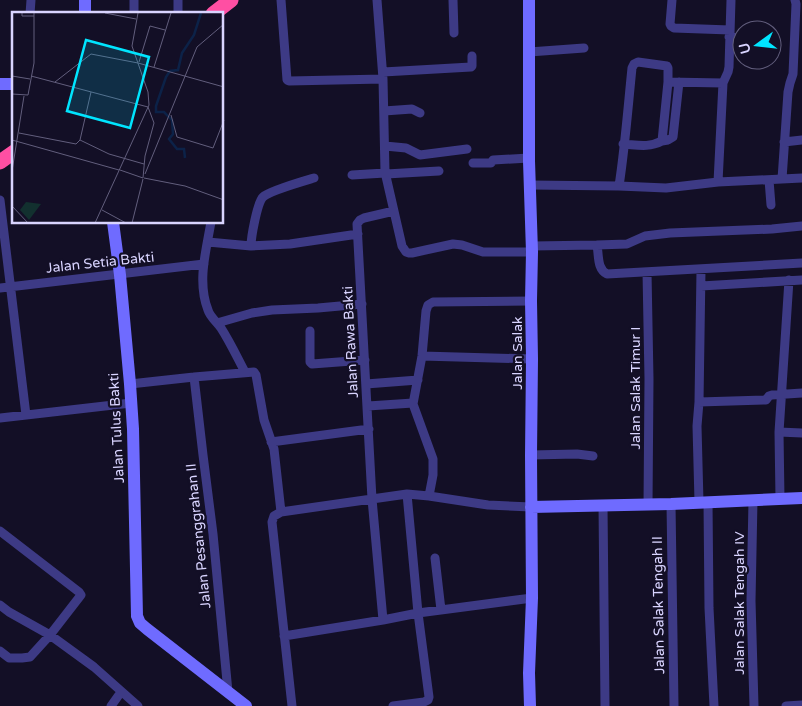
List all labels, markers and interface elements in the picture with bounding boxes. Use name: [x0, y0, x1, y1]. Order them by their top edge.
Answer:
inset map: [12, 12, 224, 224]
north arrow: [732, 20, 782, 70]
text: U: [735, 41, 755, 56]
street label: Jalan Setia Bakti: [45, 248, 155, 277]
street label: Jalan Rawa Bakti: [339, 286, 362, 398]
street label: Jalan Salak: [509, 316, 526, 390]
street label: Jalan Salak Timur I: [627, 326, 644, 450]
street label: Jalan Tulus Bakti: [105, 372, 128, 484]
street label: Jalan Pesanggrahan II: [182, 463, 215, 609]
street label: Jalan Salak Tengah IV: [731, 531, 748, 675]
street label: Jalan Salak Tengah II: [649, 536, 668, 674]

